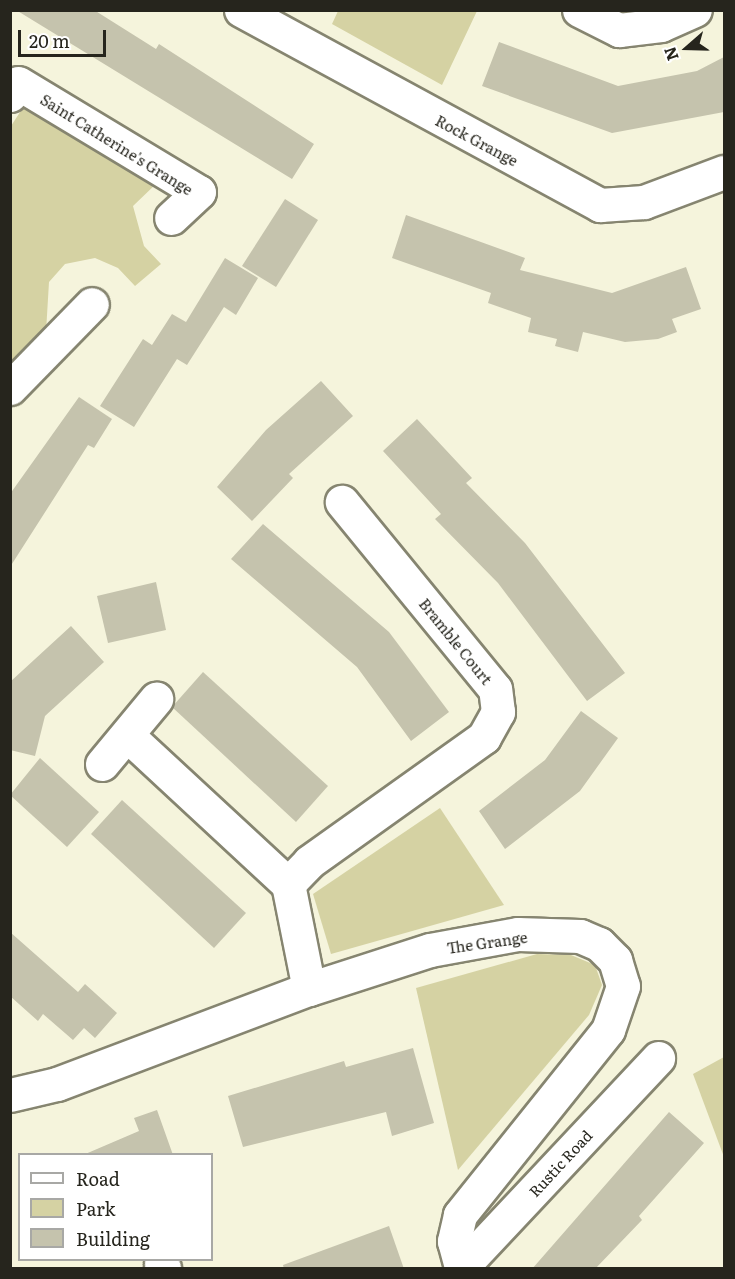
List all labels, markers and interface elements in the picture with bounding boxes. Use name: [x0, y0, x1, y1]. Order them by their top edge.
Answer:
scale bar: [21, 18, 110, 56]
north arrow: [657, 18, 717, 78]
text: 20 m: [29, 27, 70, 54]
text: N: [657, 44, 684, 65]
street label: Saint Catherine's Grange: [38, 90, 196, 198]
street label: Rock Grange: [433, 111, 521, 169]
street label: Bramble Court: [416, 594, 496, 688]
street label: The Grange: [446, 927, 528, 957]
street label: Rustic Road: [525, 1126, 595, 1200]
legend: [18, 1153, 213, 1261]
text: Road: [76, 1165, 120, 1192]
text: Park: [76, 1195, 115, 1222]
text: Building: [76, 1225, 150, 1252]

